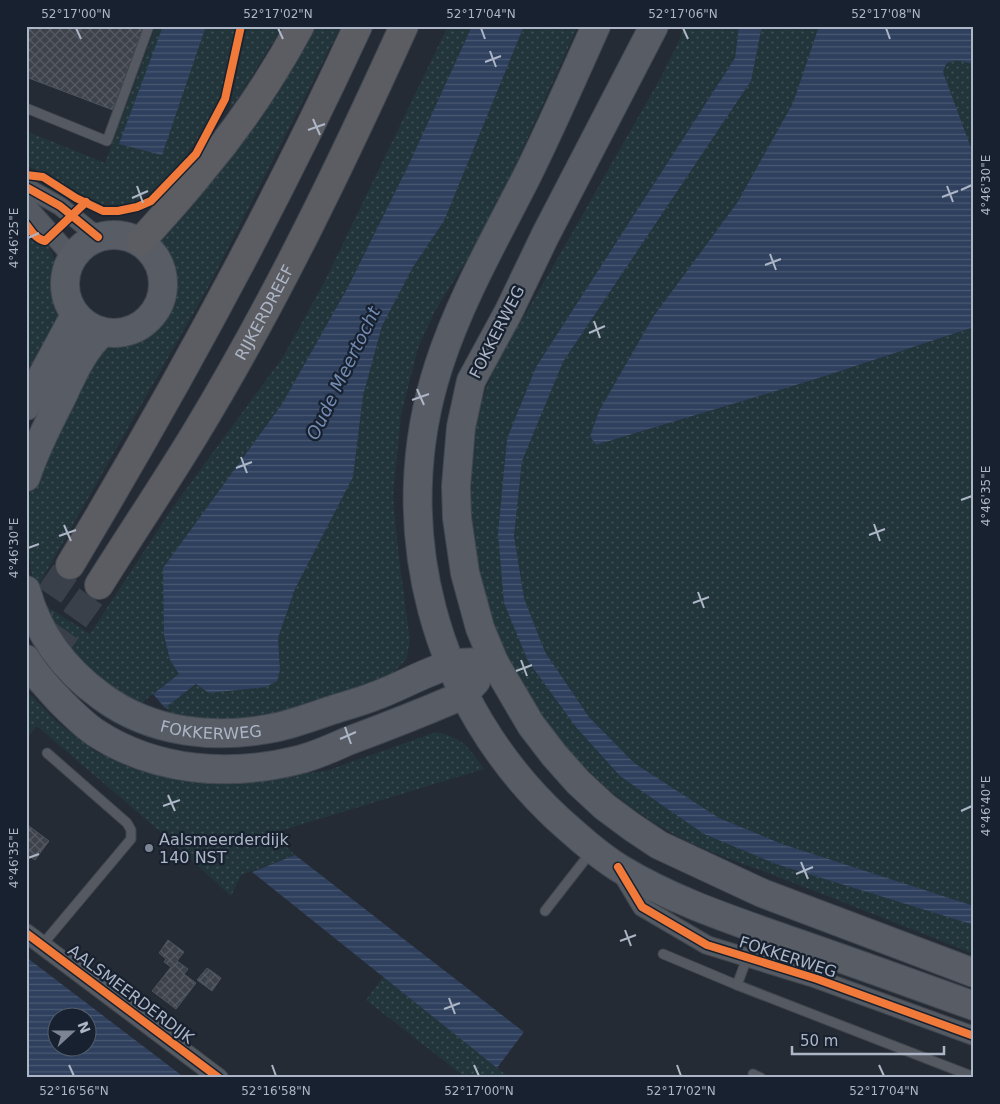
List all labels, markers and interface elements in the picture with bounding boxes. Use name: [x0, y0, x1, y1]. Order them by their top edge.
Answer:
text: 52°17'00"N: [41, 7, 111, 21]
text: 52°17'02"N: [243, 7, 313, 21]
text: 52°17'04"N: [446, 7, 516, 21]
text: 52°17'06"N: [648, 7, 718, 21]
text: 52°17'08"N: [851, 7, 921, 21]
text: 4°46'30"E: [979, 155, 993, 215]
text: 4°46'25"E: [7, 208, 21, 268]
street label: RIJKERDREEF: [231, 261, 297, 363]
street label: FOKKERWEG: [465, 282, 529, 382]
water label: Oude Meertocht: [302, 302, 385, 443]
text: 4°46'35"E: [979, 466, 993, 526]
text: 4°46'30"E: [7, 518, 21, 578]
street label: FOKKERWEG: [158, 716, 263, 743]
text: 4°46'40"E: [979, 776, 993, 836]
text: 4°46'35"E: [7, 828, 21, 888]
place label: Aalsmeerderdijk 140 NST: [159, 830, 289, 867]
marker: Aalsmeerderdijk 140 NST: [143, 842, 155, 854]
street label: FOKKERWEG: [737, 932, 839, 982]
street label: AALSMEERDERDIJK: [64, 941, 198, 1048]
north arrow: [48, 1006, 98, 1056]
text: N: [75, 1019, 94, 1036]
scale bar: [792, 1024, 945, 1056]
text: 50 m: [800, 1032, 838, 1050]
text: 52°16'56"N: [39, 1084, 109, 1098]
text: 52°16'58"N: [241, 1084, 311, 1098]
text: 52°17'00"N: [444, 1084, 514, 1098]
text: 52°17'02"N: [646, 1084, 716, 1098]
text: 52°17'04"N: [849, 1084, 919, 1098]

